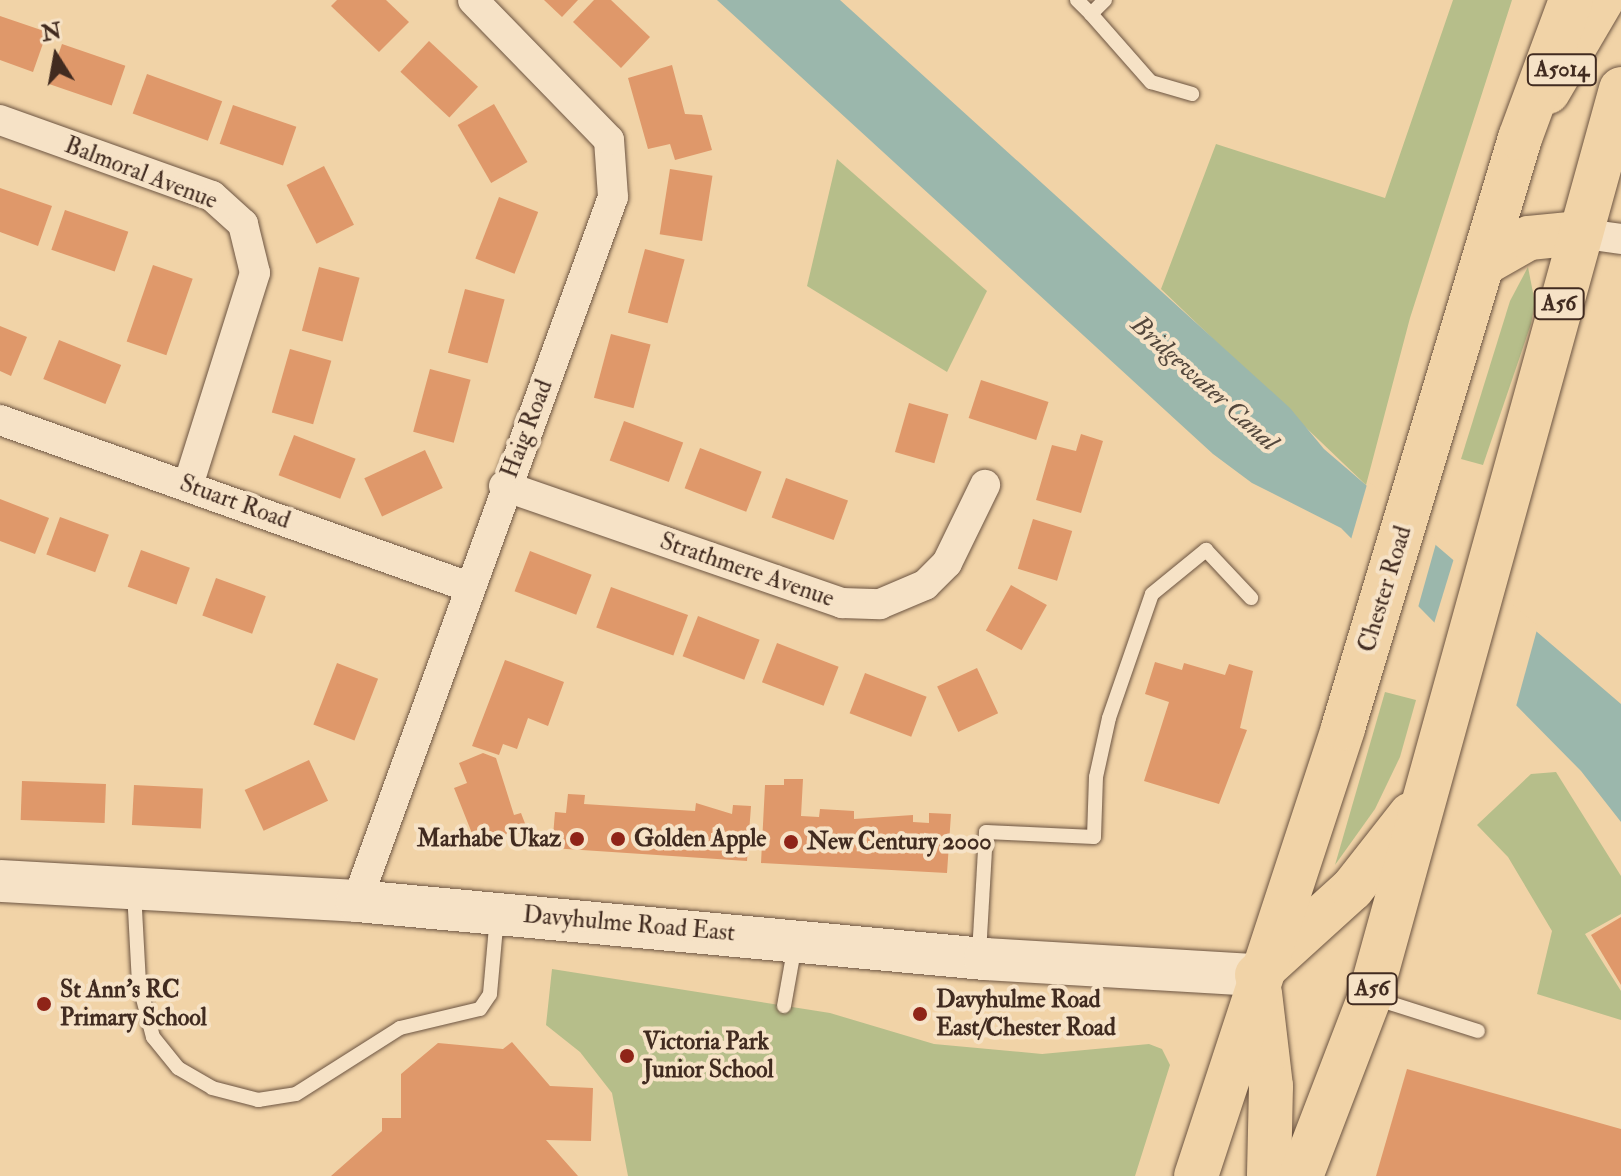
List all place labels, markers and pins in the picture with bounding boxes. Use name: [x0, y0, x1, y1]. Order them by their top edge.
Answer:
place label: Marhabe Ukaz: [417, 825, 561, 853]
place label: Golden Apple: [634, 825, 766, 853]
place label: New Century 2000: [807, 828, 992, 856]
marker: Marhabe Ukaz: [568, 830, 586, 848]
marker: Golden Apple: [609, 830, 627, 848]
marker: New Century 2000: [782, 833, 800, 851]
place label: St Ann's RC Primary School: [60, 976, 207, 1032]
place label: Davyhulme Road East/Chester Road: [936, 986, 1116, 1042]
marker: St Ann's RC Primary School: [35, 995, 53, 1013]
marker: Davyhulme Road East/Chester Road: [911, 1005, 929, 1023]
place label: Victoria Park Junior School: [643, 1028, 774, 1084]
marker: Victoria Park Junior School: [618, 1047, 636, 1065]

